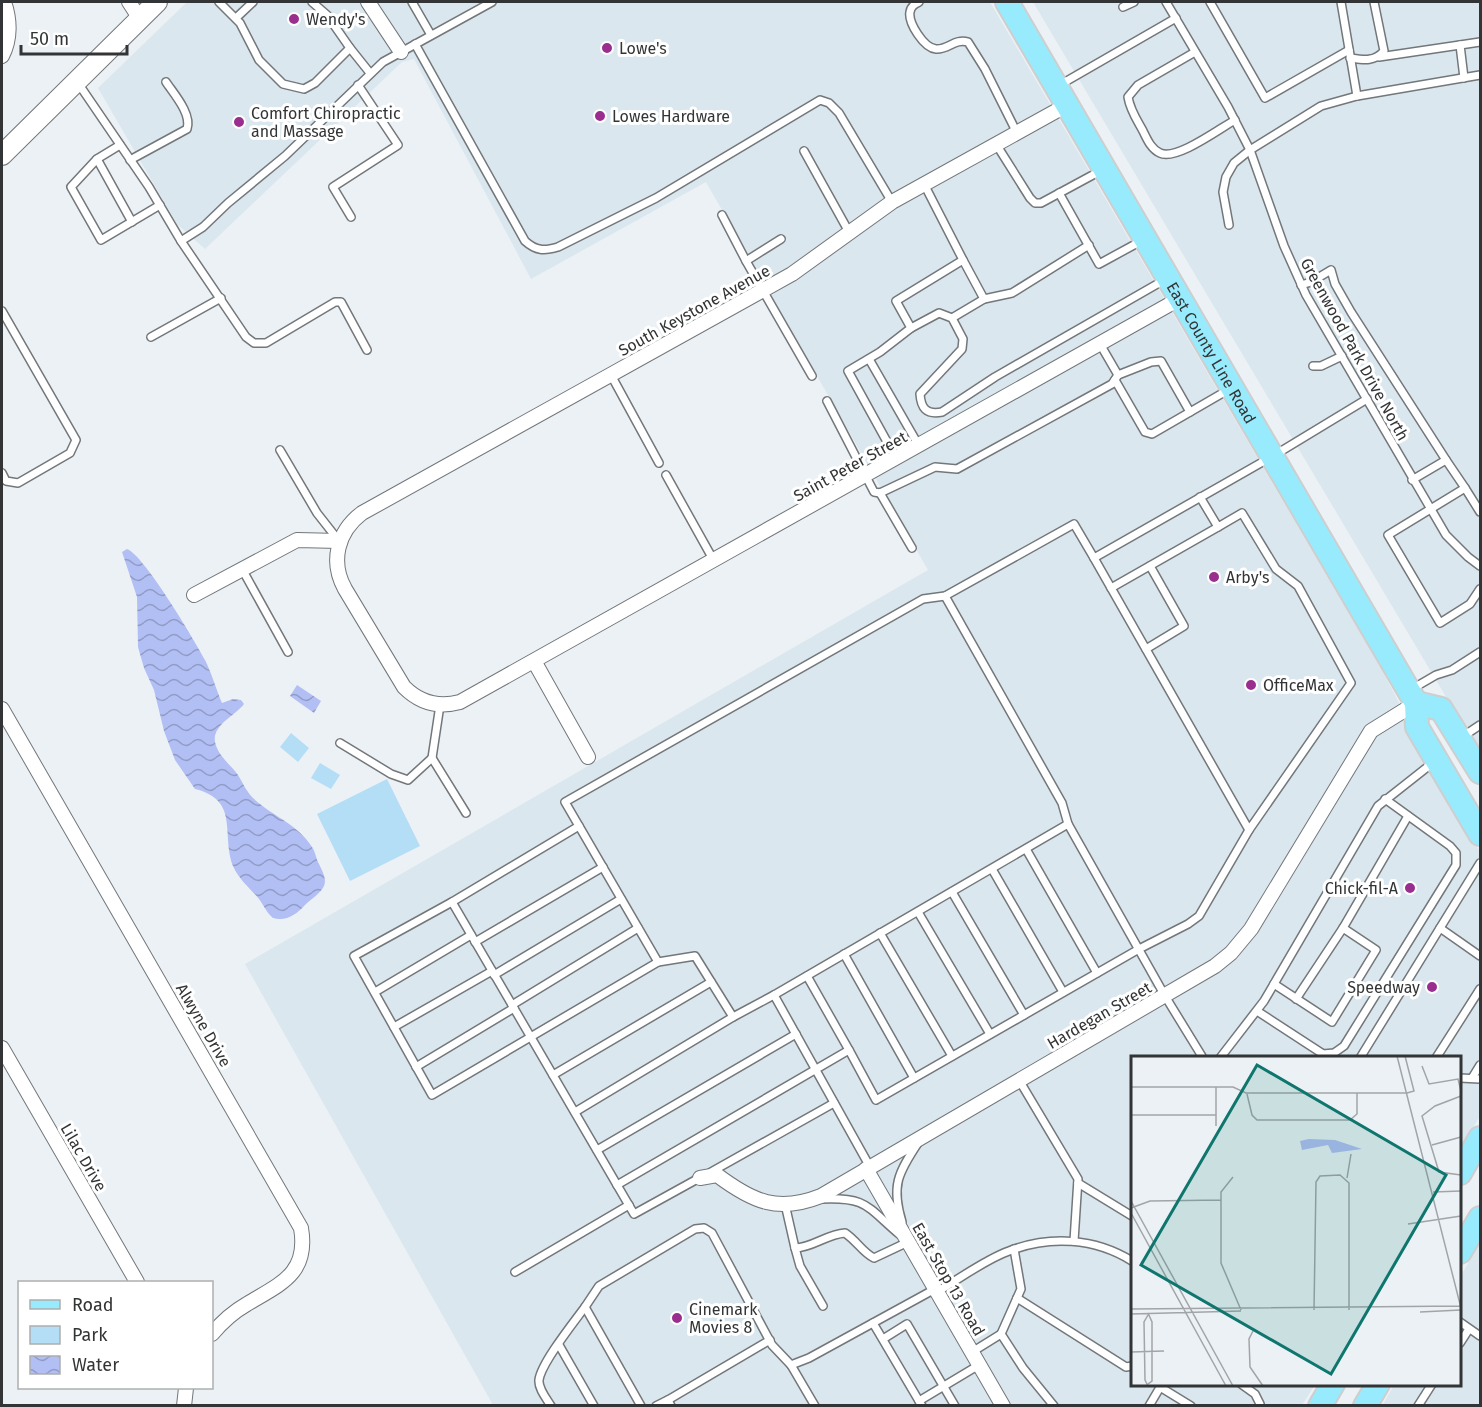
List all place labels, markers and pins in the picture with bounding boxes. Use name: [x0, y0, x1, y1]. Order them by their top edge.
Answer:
place label: Wendy's: [306, 10, 365, 29]
marker: Wendy's: [287, 12, 301, 26]
place label: Lowe's: [619, 39, 667, 58]
marker: Lowe's: [600, 41, 614, 55]
place label: Comfort Chiropractic and Massage: [251, 104, 401, 141]
place label: Lowes Hardware: [612, 107, 730, 126]
marker: Lowes Hardware: [593, 109, 607, 123]
marker: Comfort Chiropractic and Massage: [232, 115, 246, 129]
place label: Arby's: [1226, 568, 1269, 587]
marker: Arby's: [1207, 570, 1221, 584]
place label: OfficeMax: [1263, 676, 1334, 695]
marker: OfficeMax: [1244, 678, 1258, 692]
place label: Chick-fil-A: [1325, 879, 1399, 898]
marker: Chick-fil-A: [1403, 881, 1417, 895]
place label: Speedway: [1347, 978, 1420, 997]
marker: Speedway: [1425, 980, 1439, 994]
place label: Cinemark Movies 8: [689, 1300, 758, 1337]
marker: Cinemark Movies 8: [670, 1311, 684, 1325]

